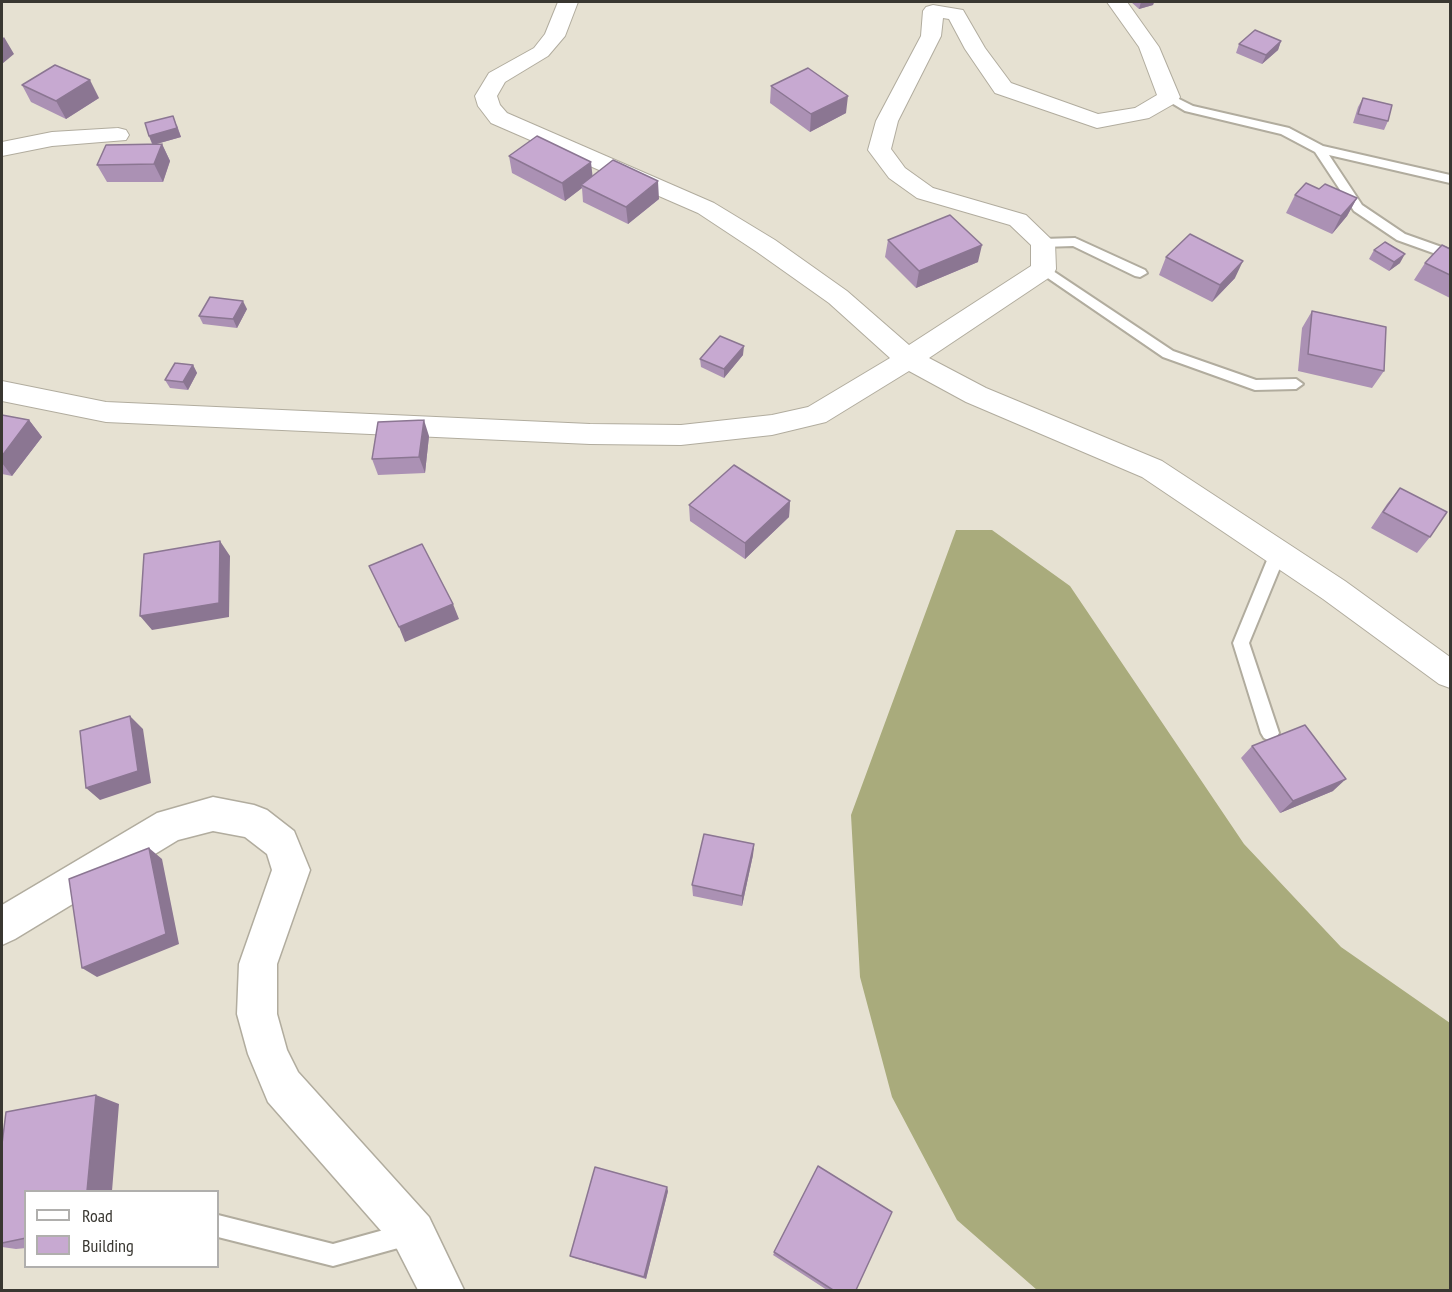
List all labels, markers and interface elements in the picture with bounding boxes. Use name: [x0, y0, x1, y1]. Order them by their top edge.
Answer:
legend: [24, 1190, 219, 1268]
text: Road: [82, 1204, 113, 1227]
text: Building: [82, 1234, 134, 1257]

